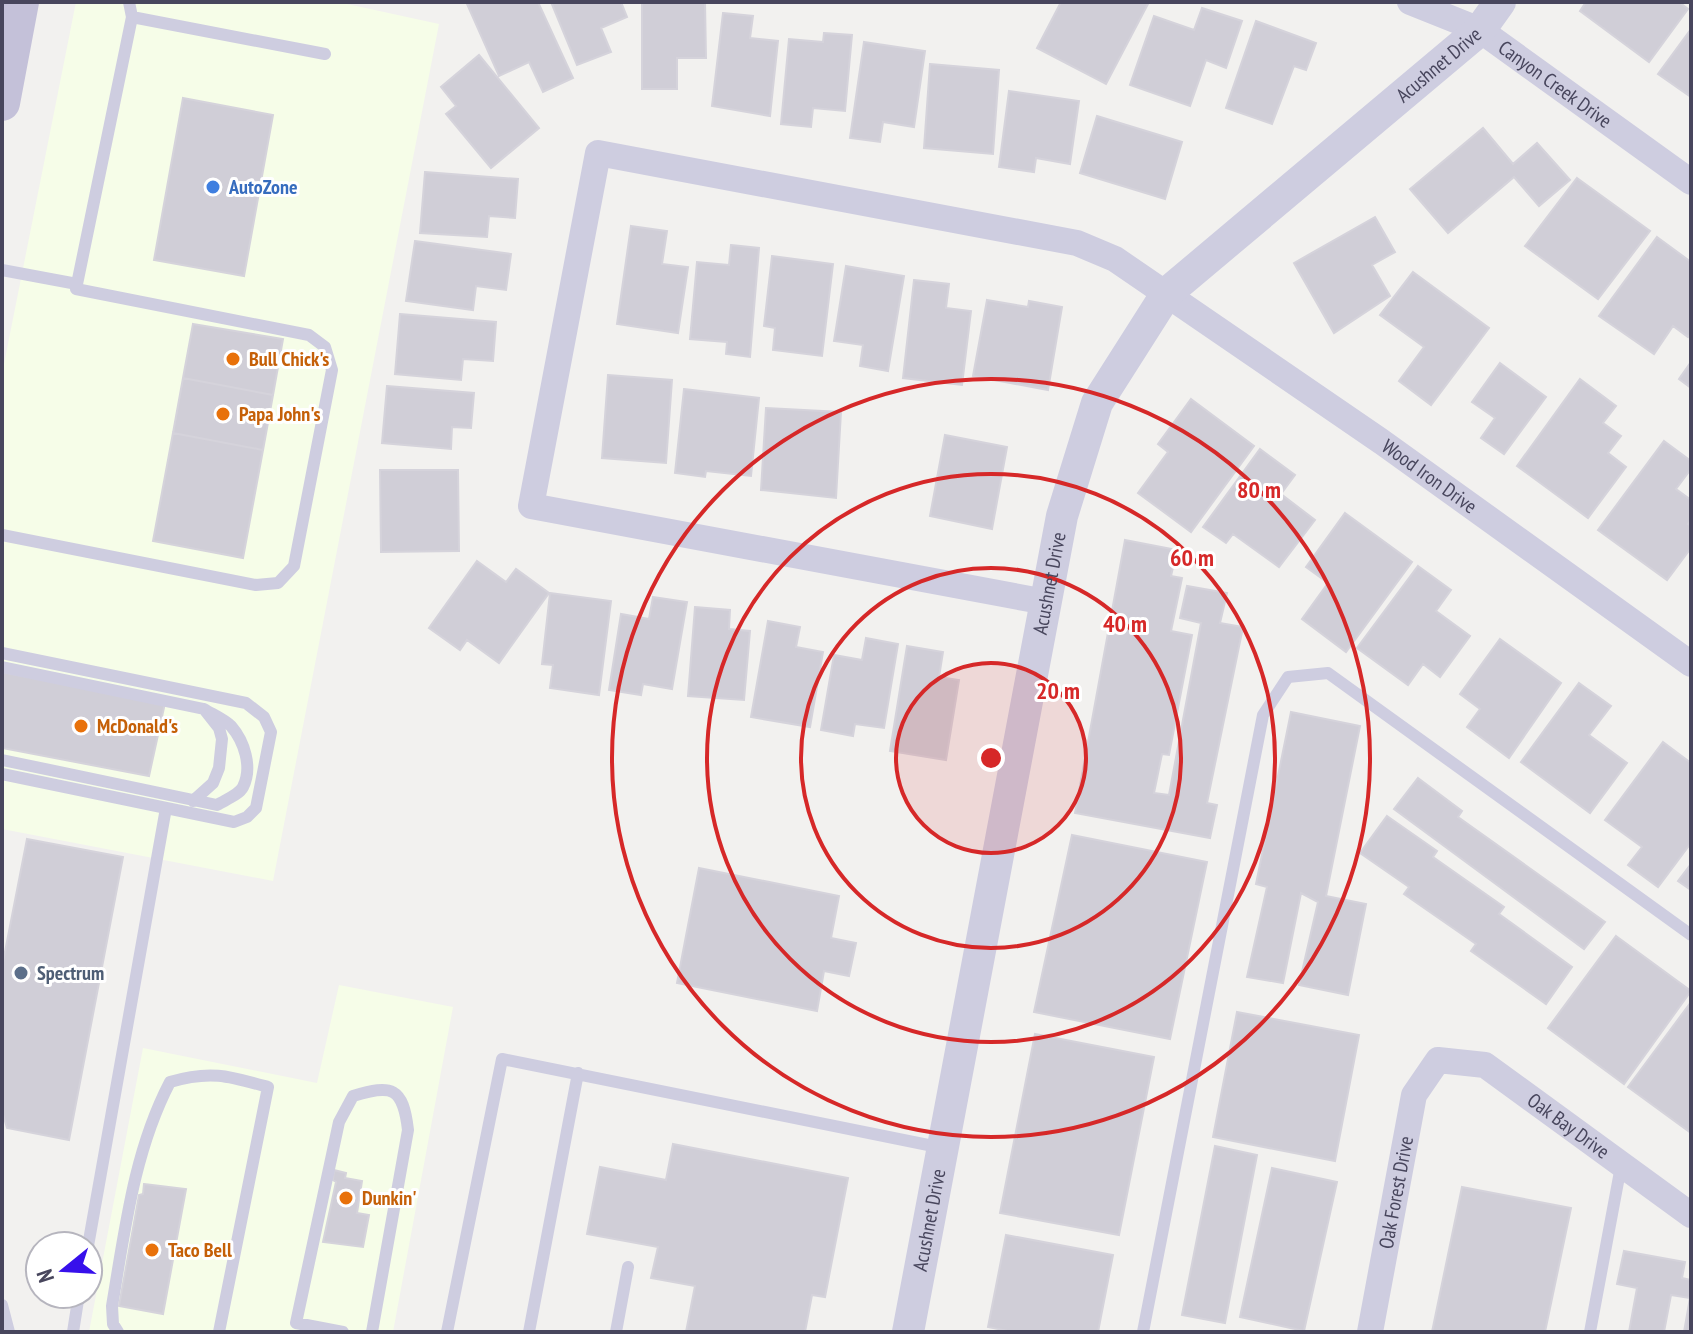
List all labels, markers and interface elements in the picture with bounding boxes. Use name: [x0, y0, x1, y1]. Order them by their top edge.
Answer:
street label: Acushnet Drive: [1391, 21, 1487, 108]
street label: Canyon Creek Drive: [1493, 35, 1617, 134]
place label: AutoZone: [228, 174, 297, 200]
marker: AutoZone: [204, 178, 222, 196]
place label: Bull Chick's: [249, 346, 329, 372]
marker: Bull Chick's: [224, 350, 242, 368]
place label: Papa John's: [239, 401, 320, 427]
marker: Papa John's: [214, 405, 232, 423]
street label: Wood Iron Drive: [1377, 433, 1482, 519]
text: 80 m: [1237, 474, 1281, 505]
street label: Acushnet Drive: [1027, 530, 1072, 637]
text: 60 m: [1170, 542, 1214, 573]
text: 40 m: [1103, 608, 1147, 639]
text: 20 m: [1036, 675, 1080, 706]
place label: McDonald's: [97, 713, 178, 739]
marker: McDonald's: [72, 717, 90, 735]
centre of rings: [977, 744, 1005, 772]
place label: Spectrum: [37, 960, 104, 986]
marker: Spectrum: [12, 964, 30, 982]
street label: Oak Bay Drive: [1522, 1087, 1615, 1164]
street label: Oak Forest Drive: [1373, 1134, 1419, 1251]
street label: Acushnet Drive: [907, 1167, 952, 1273]
place label: Dunkin': [362, 1185, 417, 1211]
marker: Dunkin': [337, 1189, 355, 1207]
north arrow: [24, 1230, 104, 1310]
place label: Taco Bell: [168, 1237, 232, 1263]
marker: Taco Bell: [143, 1241, 161, 1259]
text: N: [30, 1266, 60, 1286]

